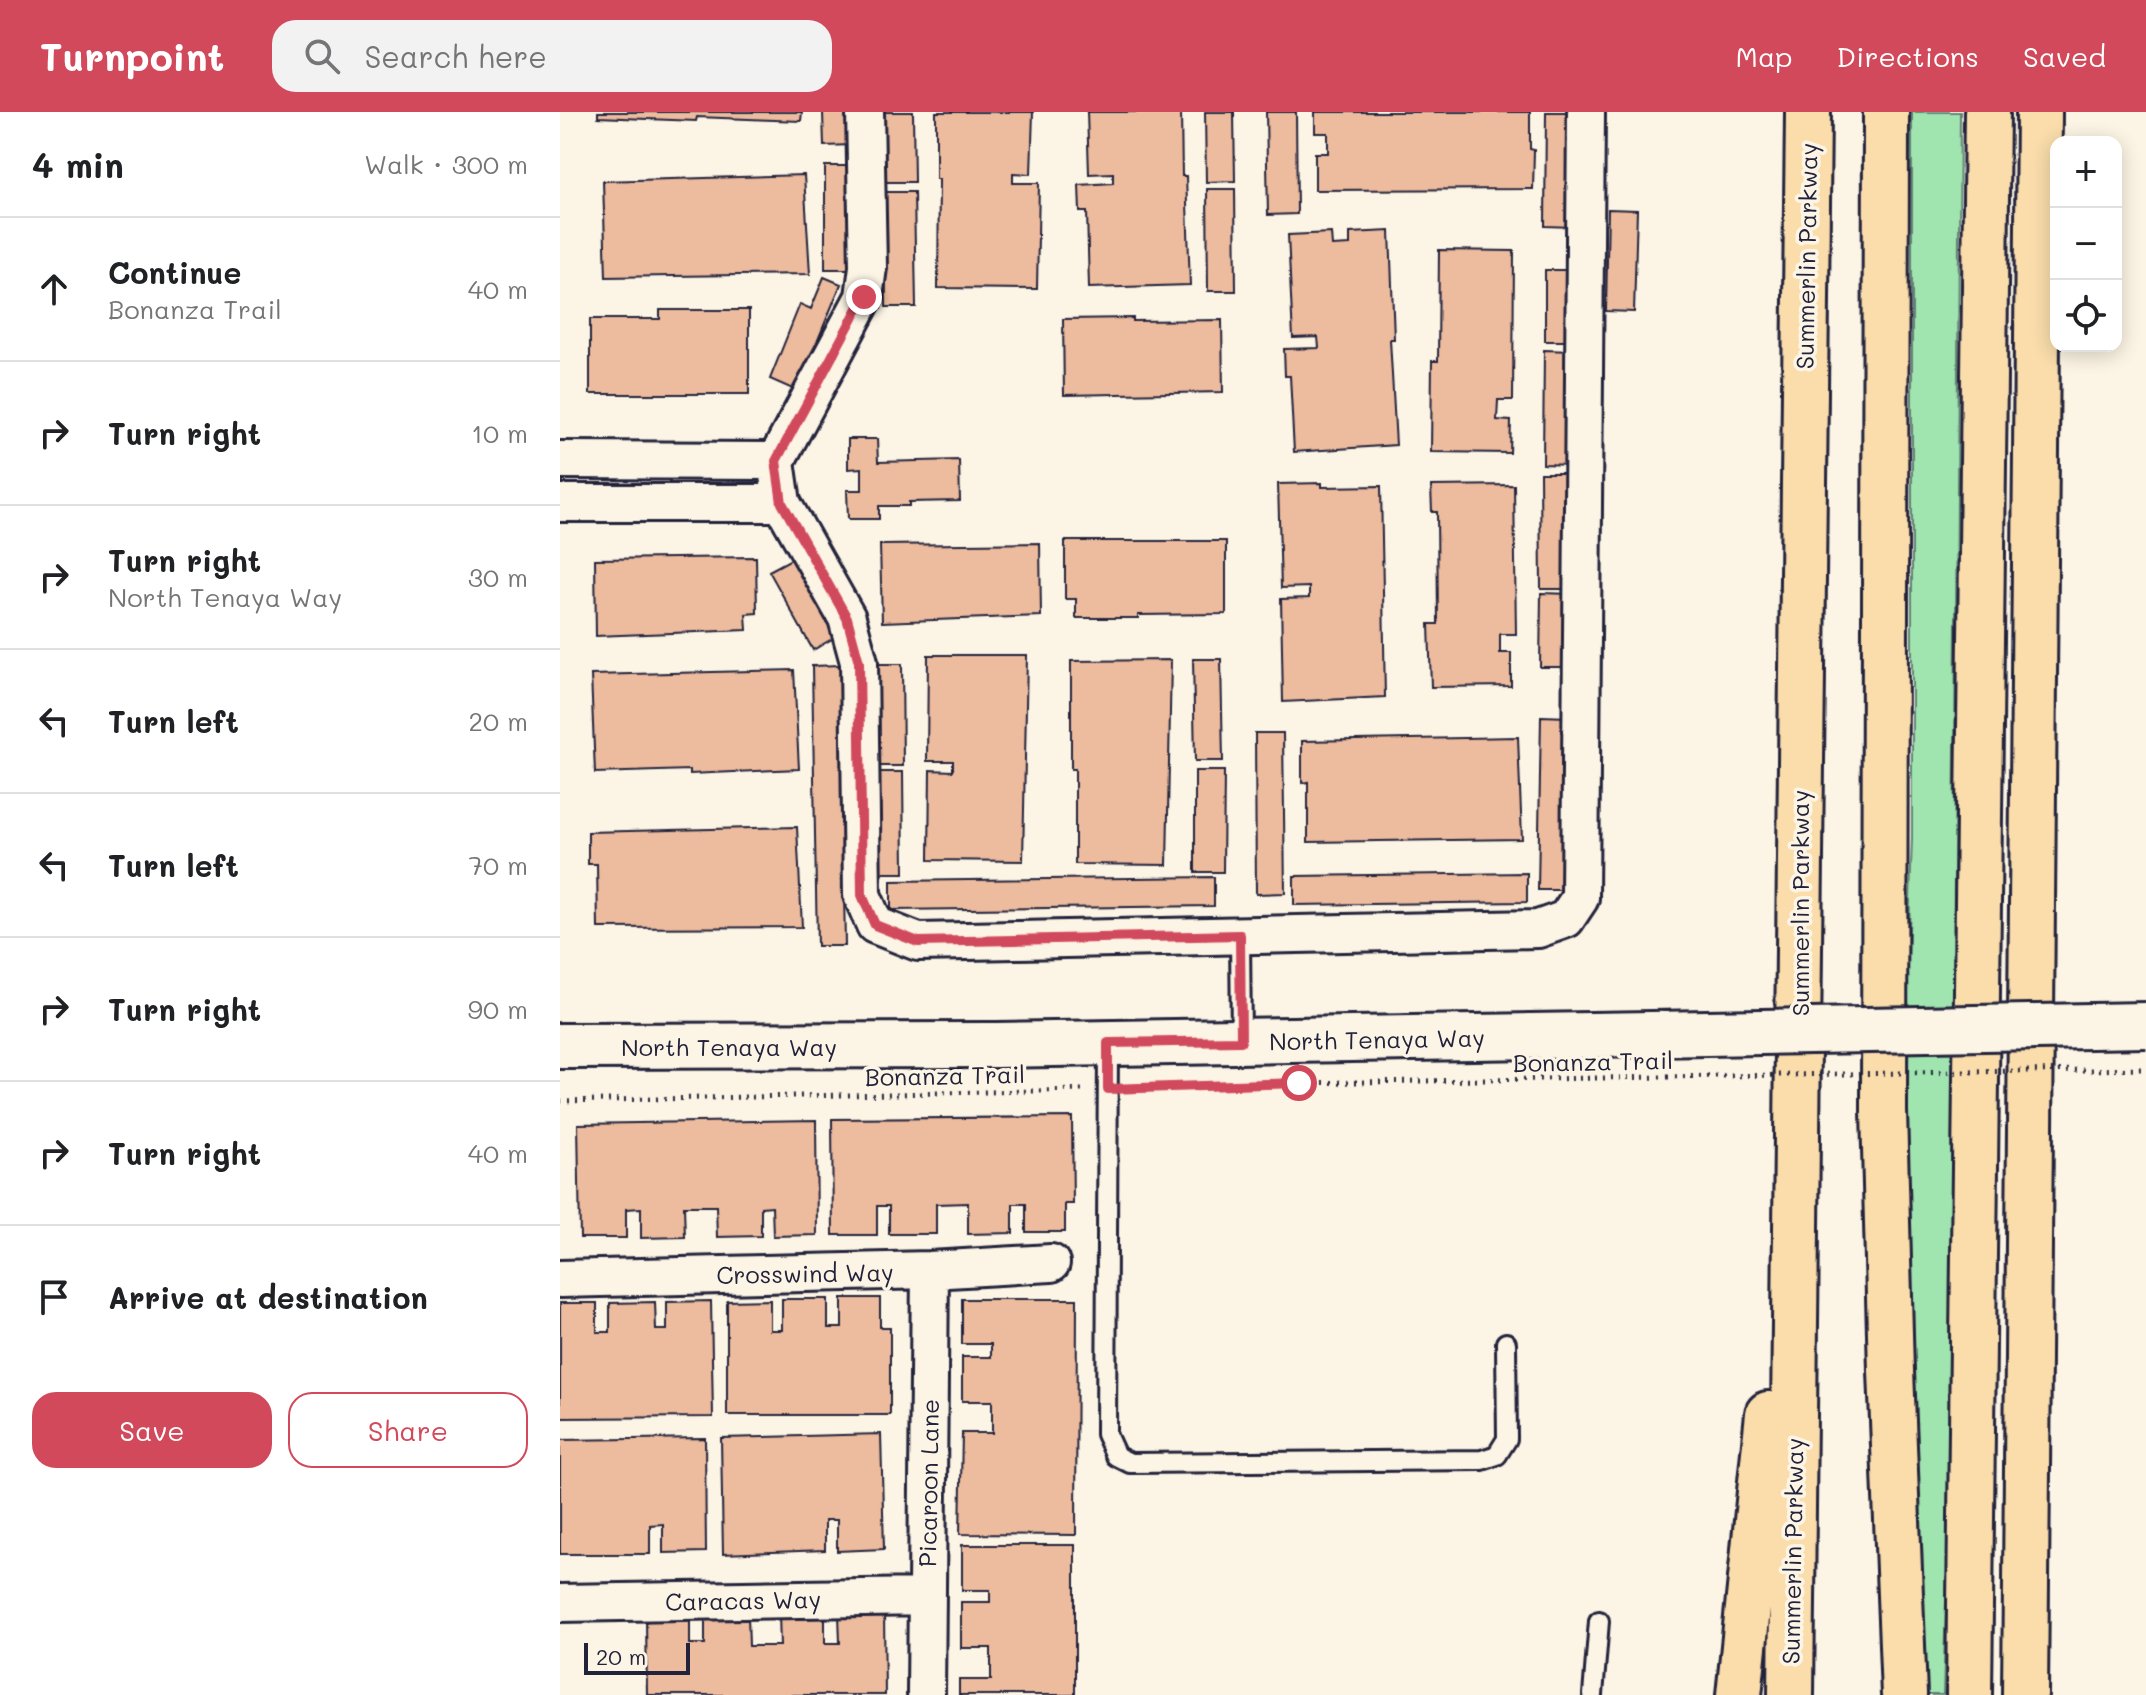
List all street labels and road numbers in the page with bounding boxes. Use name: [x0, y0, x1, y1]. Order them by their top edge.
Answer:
street label: Summerlin Parkway: [1789, 142, 1823, 370]
street label: Summerlin Parkway: [1784, 790, 1815, 1016]
street label: North Tenaya Way: [1269, 1022, 1485, 1056]
street label: North Tenaya Way: [621, 1031, 837, 1062]
street label: Bonanza Trail: [1513, 1044, 1673, 1078]
street label: Bonanza Trail: [865, 1058, 1025, 1092]
street label: Crosswind Way: [716, 1256, 894, 1290]
street label: Picaroon Lane: [911, 1399, 945, 1567]
street label: Summerlin Parkway: [1775, 1437, 1809, 1665]
street label: Caracas Way: [665, 1583, 821, 1617]

